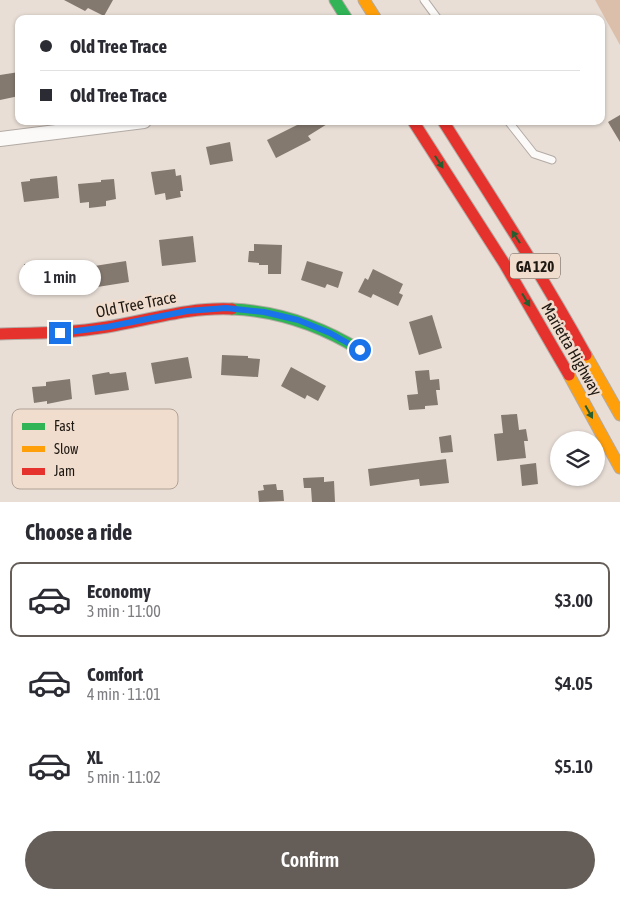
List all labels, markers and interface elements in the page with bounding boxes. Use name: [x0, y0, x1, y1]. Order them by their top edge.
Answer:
text: Old Tree Trace: [70, 35, 167, 57]
text: Old Tree Trace: [70, 84, 167, 106]
one-way arrow: [434, 156, 444, 169]
one-way arrow: [512, 230, 521, 243]
road number: GA 120: [510, 254, 560, 278]
callout: 1 min: [19, 260, 101, 296]
text: 1 min: [44, 268, 76, 286]
street label: Old Tree Trace: [94, 287, 178, 321]
one-way arrow: [521, 293, 530, 306]
street label: Marietta Highway: [537, 300, 606, 399]
route end: [49, 322, 71, 344]
route start: [349, 339, 371, 361]
one-way arrow: [585, 406, 594, 419]
legend: [12, 409, 178, 489]
text: Fast: [54, 418, 75, 434]
map controls: [550, 431, 605, 486]
button: layers: [550, 431, 605, 486]
text: Slow: [54, 441, 79, 457]
text: Jam: [54, 463, 75, 479]
text: Choose a ride: [25, 519, 132, 545]
icon: car: [27, 577, 72, 622]
text: Economy: [87, 580, 151, 602]
text: $3.00: [555, 589, 593, 611]
text: 3 min · 11:00: [87, 602, 161, 620]
icon: car: [27, 660, 72, 705]
text: Comfort: [87, 663, 143, 685]
text: $4.05: [555, 672, 593, 694]
text: 4 min · 11:01: [87, 685, 161, 703]
icon: car: [27, 743, 72, 788]
text: XL: [87, 746, 103, 768]
text: $5.10: [555, 755, 593, 777]
text: 5 min · 11:02: [87, 768, 161, 786]
button: Confirm: [25, 831, 595, 889]

